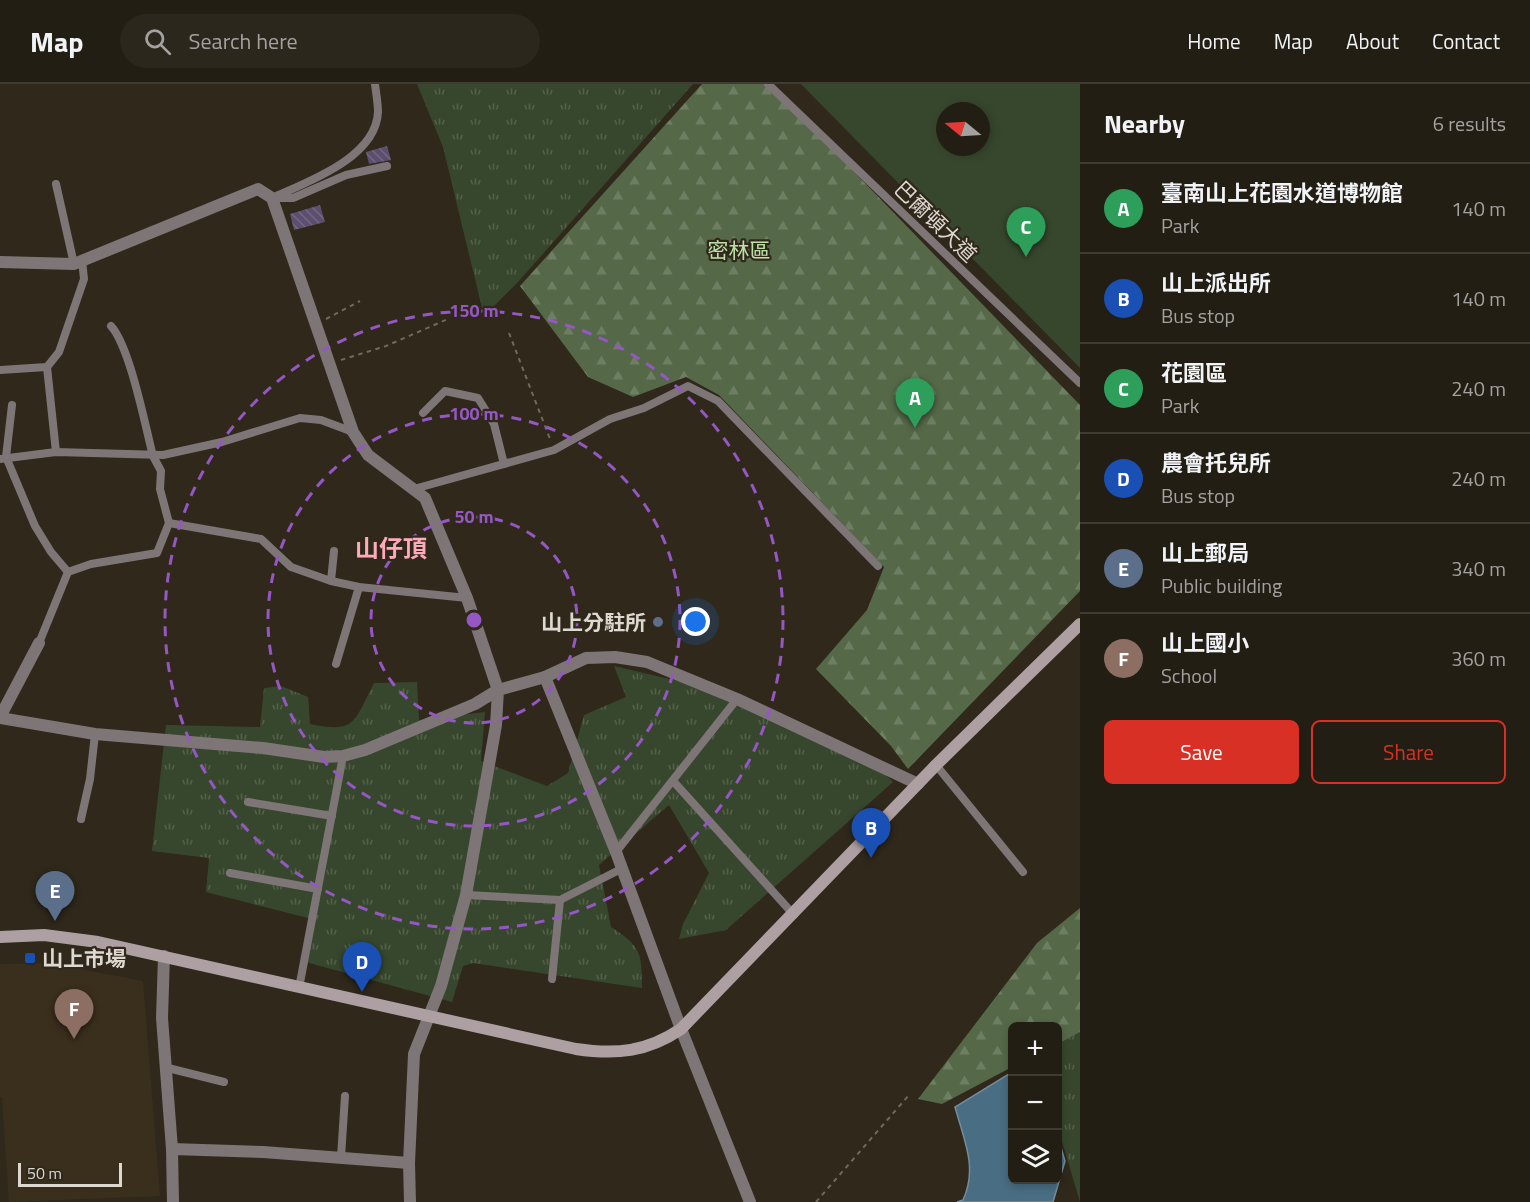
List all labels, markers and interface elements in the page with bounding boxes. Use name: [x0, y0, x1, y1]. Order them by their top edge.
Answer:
search box: [120, 14, 540, 68]
text: Map: [30, 20, 84, 63]
text: Search here: [189, 24, 298, 58]
icon: search: [141, 25, 174, 58]
text: Home: [1187, 25, 1241, 57]
text: Map: [1274, 25, 1313, 57]
text: About: [1346, 25, 1399, 57]
text: Contact: [1432, 25, 1500, 57]
north arrow: [936, 102, 990, 156]
text: Nearby: [1104, 104, 1185, 143]
text: 6 results: [1433, 108, 1506, 139]
street label: 巴爾頓大道: [887, 173, 985, 269]
text: 臺南山上花園水道博物館: [1161, 176, 1403, 210]
text: A: [1117, 193, 1130, 224]
text: 140 m: [1451, 193, 1506, 224]
pin: C: [1006, 208, 1046, 257]
text: Park: [1161, 210, 1199, 241]
park label: 密林區: [708, 234, 771, 266]
text: 山上派出所: [1161, 266, 1271, 300]
text: B: [1117, 283, 1130, 314]
text: 140 m: [1451, 283, 1506, 314]
text: 150 m: [449, 297, 499, 324]
text: Bus stop: [1161, 300, 1235, 331]
text: 花園區: [1161, 356, 1227, 390]
text: C: [1118, 373, 1129, 404]
text: 240 m: [1451, 373, 1506, 404]
pin: A: [896, 378, 934, 428]
text: Park: [1161, 390, 1199, 421]
text: 100 m: [449, 400, 499, 427]
text: 農會托兒所: [1161, 446, 1271, 480]
text: D: [1117, 463, 1130, 494]
text: 240 m: [1451, 463, 1506, 494]
text: Bus stop: [1161, 480, 1235, 511]
text: 50 m: [454, 503, 494, 530]
district label: 山仔頂: [355, 530, 427, 566]
text: 山上郵局: [1161, 536, 1249, 570]
text: E: [1118, 553, 1129, 584]
text: 340 m: [1451, 553, 1506, 584]
text: Public building: [1161, 570, 1282, 601]
place label: 山上分駐所: [541, 606, 646, 638]
your location: [681, 607, 710, 636]
centre of rings: [464, 610, 484, 630]
marker: 山上分駐所: [651, 615, 665, 629]
text: 山上國小: [1161, 626, 1249, 660]
text: F: [1118, 643, 1129, 674]
text: 360 m: [1451, 643, 1506, 674]
text: School: [1161, 660, 1217, 691]
button: Save: [1104, 720, 1299, 784]
button: Share: [1311, 720, 1506, 784]
pin: B: [852, 808, 890, 858]
pin: E: [36, 872, 74, 921]
place label: 山上市場: [42, 942, 126, 974]
pin: D: [342, 942, 382, 992]
marker: 山上市場: [23, 951, 37, 965]
pin: F: [54, 990, 94, 1039]
map controls: [1008, 1022, 1062, 1184]
button: +: [1008, 1022, 1062, 1076]
button: −: [1008, 1076, 1062, 1130]
button: layers: [1008, 1130, 1062, 1184]
scale bar: [18, 1160, 122, 1188]
text: 50 m: [27, 1161, 62, 1185]

